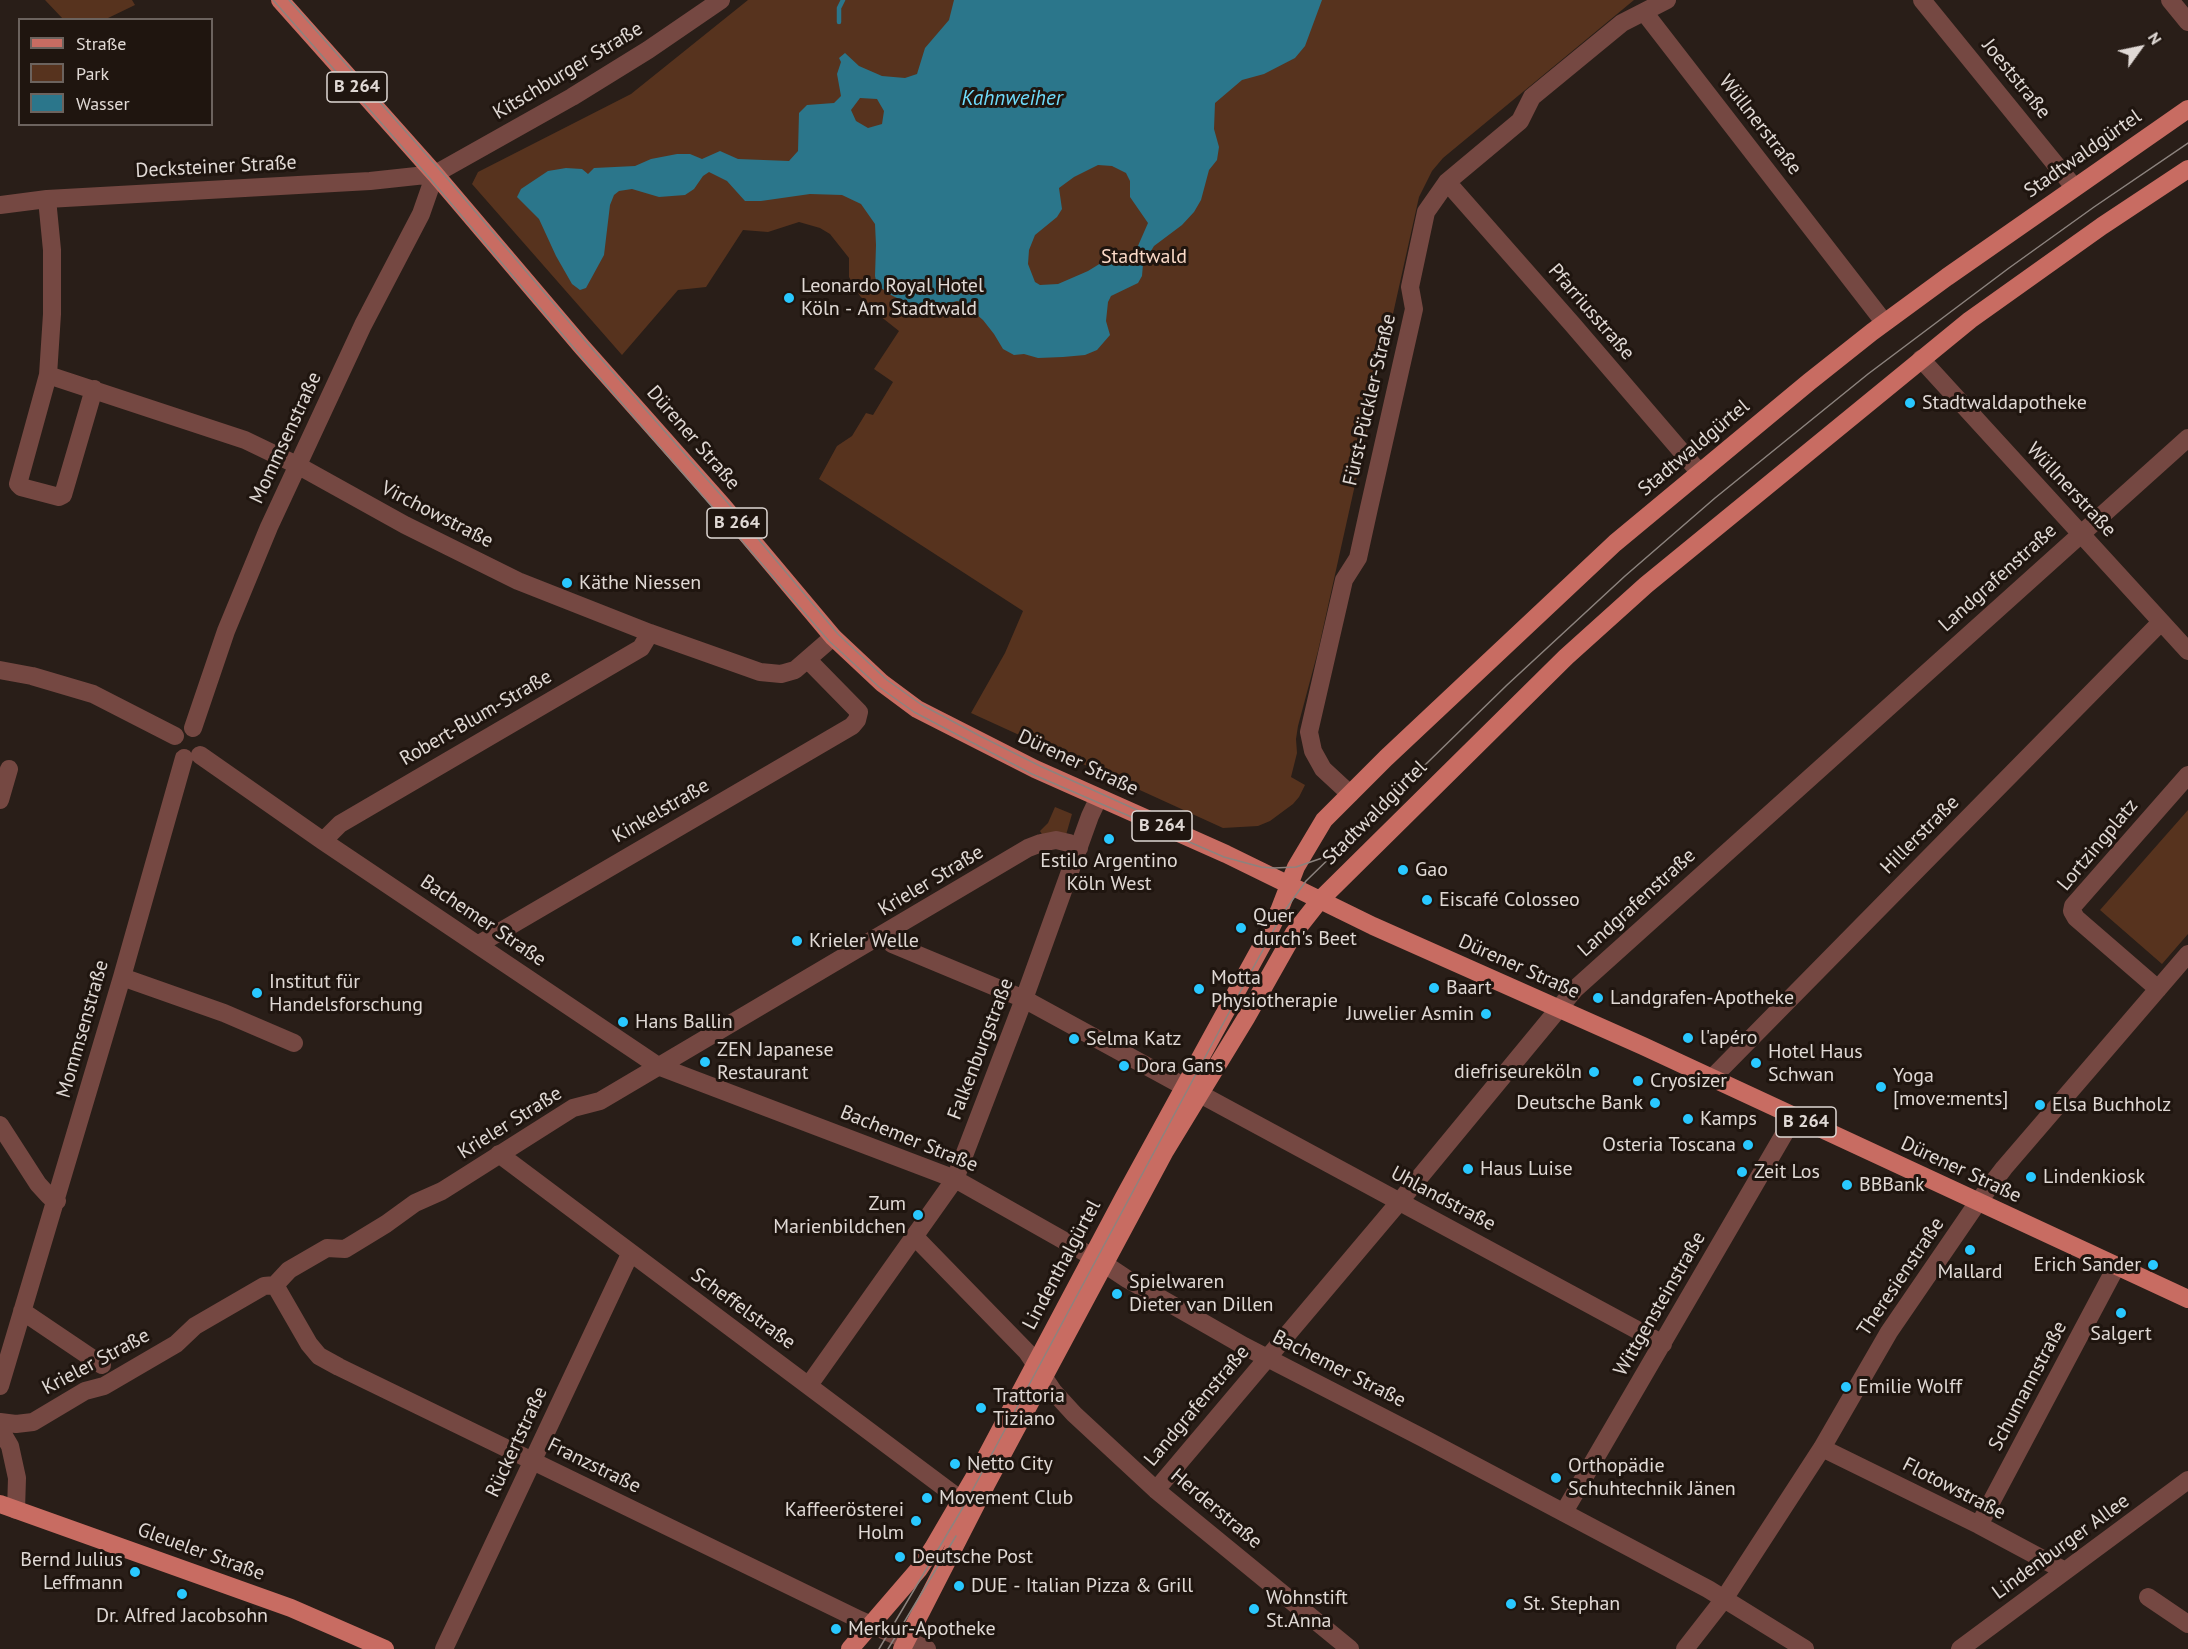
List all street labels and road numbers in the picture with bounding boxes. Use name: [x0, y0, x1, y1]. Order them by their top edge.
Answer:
street label: Kitschburger Straße: [489, 17, 647, 125]
street label: Joeststraße: [1977, 34, 2055, 124]
street label: Wüllnerstraße: [1714, 70, 1806, 180]
road number: B 264: [327, 72, 387, 102]
street label: Stadtwaldgürtel: [2020, 105, 2146, 203]
street label: Decksteiner Straße: [135, 151, 297, 183]
street label: Pfarriusstraße: [1543, 259, 1639, 365]
street label: Fürst-Pückler-Straße: [1339, 312, 1401, 488]
street label: Mommsenstraße: [245, 368, 327, 508]
street label: Dürener Straße: [641, 381, 745, 495]
street label: Stadtwaldgürtel: [1634, 395, 1754, 501]
street label: Wüllnerstraße: [2021, 438, 2121, 542]
street label: Virchowstraße: [377, 476, 497, 554]
road number: B 264: [707, 508, 767, 538]
street label: Landgrafenstraße: [1934, 519, 2062, 637]
street label: Robert-Blum-Straße: [396, 665, 556, 771]
street label: Dürener Straße: [1014, 725, 1142, 801]
street label: Stadtwaldgürtel: [1318, 756, 1432, 870]
street label: Kinkelstraße: [608, 774, 714, 848]
street label: Hillerstraße: [1876, 791, 1964, 879]
street label: Lortzingplatz: [2053, 794, 2143, 896]
road number: B 264: [1132, 811, 1192, 841]
street label: Krieler Straße: [874, 840, 988, 922]
street label: Landgrafenstraße: [1573, 844, 1701, 962]
street label: Bachemer Straße: [416, 870, 550, 972]
street label: Dürener Straße: [1455, 930, 1583, 1004]
street label: Mommsenstraße: [52, 957, 114, 1101]
street label: Falkenburgstraße: [943, 975, 1019, 1123]
street label: Krieler Straße: [454, 1081, 566, 1165]
street label: Bachemer Straße: [837, 1100, 981, 1178]
road number: B 264: [1776, 1107, 1836, 1137]
street label: Dürener Straße: [1897, 1132, 2025, 1208]
street label: Uhlandstraße: [1386, 1161, 1500, 1237]
street label: Lindenthalgürtel: [1018, 1196, 1106, 1334]
street label: Theresienstraße: [1852, 1213, 1950, 1341]
street label: Wittgensteinstraße: [1609, 1228, 1711, 1380]
street label: Scheffelstraße: [686, 1263, 800, 1355]
street label: Schumannstraße: [1984, 1317, 2072, 1455]
street label: Krieler Straße: [38, 1324, 154, 1400]
street label: Bachemer Straße: [1268, 1325, 1410, 1413]
street label: Landgrafenstraße: [1140, 1341, 1254, 1471]
street label: Rückertstraße: [481, 1383, 553, 1501]
street label: Franzstraße: [543, 1433, 645, 1499]
street label: Flotowstraße: [1898, 1453, 2010, 1525]
street label: Herderstraße: [1165, 1464, 1267, 1554]
street label: Lindenburger Allee: [1988, 1489, 2134, 1605]
street label: Gleueler Straße: [134, 1518, 268, 1586]

